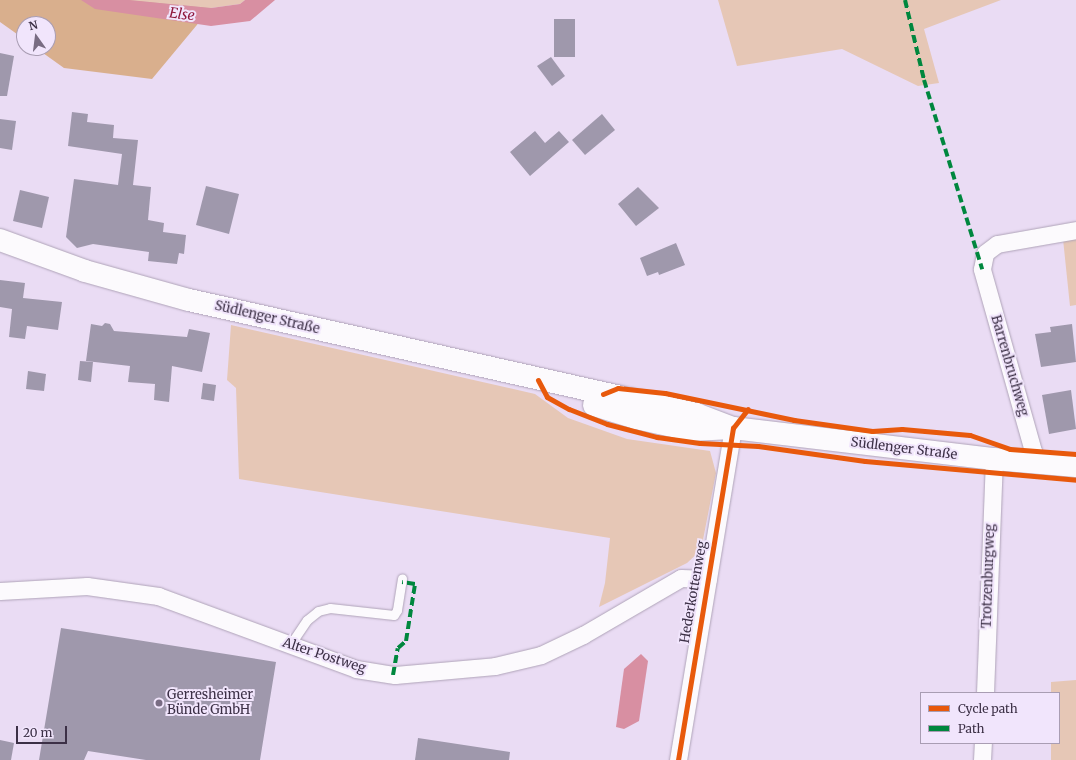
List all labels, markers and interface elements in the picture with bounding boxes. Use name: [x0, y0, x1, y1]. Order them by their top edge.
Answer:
water label: Else: [168, 4, 196, 24]
north arrow: [16, 16, 56, 56]
text: N: [27, 17, 39, 33]
street label: Südlenger Straße: [213, 298, 321, 338]
street label: Barrenbruchweg: [987, 314, 1031, 418]
street label: Südlenger Straße: [850, 435, 958, 463]
street label: Trotzenburgweg: [979, 523, 999, 629]
street label: Hederkottenweg: [677, 540, 711, 644]
street label: Alter Postweg: [280, 635, 368, 677]
place label: Gerresheimer Bünde GmbH: [167, 688, 253, 719]
legend: [920, 692, 1060, 744]
marker: Gerresheimer Bünde GmbH: [154, 698, 164, 708]
text: Cycle path: [958, 701, 1018, 716]
scale bar: [18, 718, 69, 744]
text: Path: [958, 721, 984, 736]
text: 20 m: [23, 725, 52, 740]

